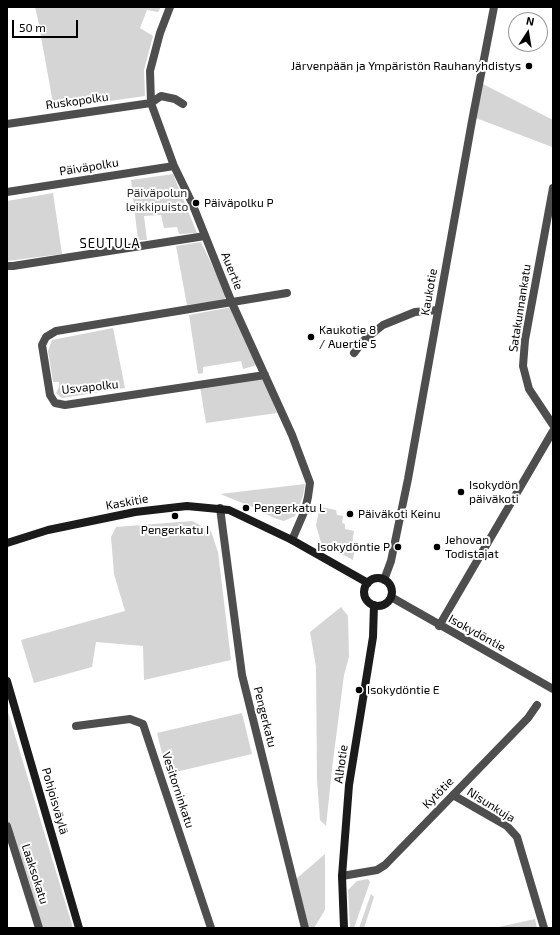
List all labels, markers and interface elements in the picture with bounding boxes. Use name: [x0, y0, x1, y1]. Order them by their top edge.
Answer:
scale bar: [14, 12, 80, 38]
north arrow: [508, 12, 548, 52]
text: N: [525, 14, 536, 28]
text: 50 m: [19, 20, 46, 34]
place label: Järvenpään ja Ympäristön Rauhanyhdistys: [291, 59, 521, 73]
marker: Järvenpään ja Ympäristön Rauhanyhdistys: [524, 61, 534, 71]
street label: Ruskopolku: [45, 89, 109, 113]
street label: Päiväpolku: [58, 155, 120, 179]
park label: Päiväpolun leikkipuisto: [126, 186, 188, 214]
place label: Päiväpolku P: [204, 196, 274, 210]
marker: Päiväpolku P: [191, 198, 201, 208]
district label: SEUTULA: [79, 236, 141, 252]
street label: Auertie: [218, 250, 246, 292]
street label: Satakunnankatu: [506, 263, 534, 353]
street label: Kaukotie: [418, 267, 440, 317]
place label: Kaukotie 8 / Auertie 5: [319, 323, 377, 351]
marker: Kaukotie 8 / Auertie 5: [306, 332, 316, 342]
street label: Usvapolku: [61, 377, 119, 397]
place label: Isokydön päiväkoti: [469, 478, 519, 506]
marker: Isokydön päiväkoti: [456, 487, 466, 497]
street label: Kaskitie: [105, 491, 149, 513]
place label: Pengerkatu L: [254, 501, 325, 515]
marker: Pengerkatu L: [241, 503, 251, 513]
place label: Päiväkoti Keinu: [358, 507, 441, 521]
marker: Päiväkoti Keinu: [345, 509, 355, 519]
marker: Pengerkatu I: [170, 511, 180, 521]
place label: Pengerkatu I: [141, 523, 209, 537]
place label: Jehovan Todistajat: [445, 533, 499, 561]
place label: Isokydöntie P: [317, 540, 390, 554]
marker: Isokydöntie P: [393, 542, 403, 552]
marker: Jehovan Todistajat: [432, 542, 442, 552]
street label: Isokydöntie: [446, 611, 508, 655]
place label: Isokydöntie E: [367, 683, 440, 697]
street label: Pengerkatu: [250, 685, 280, 749]
marker: Isokydöntie E: [354, 685, 364, 695]
street label: Alhotie: [331, 744, 351, 784]
street label: Vesitorninkatu: [159, 750, 197, 830]
street label: Pohjoisväylä: [39, 766, 71, 836]
street label: Kytötie: [419, 774, 457, 812]
street label: Nisunkuja: [464, 785, 518, 825]
street label: Laaksokatu: [18, 842, 52, 906]

